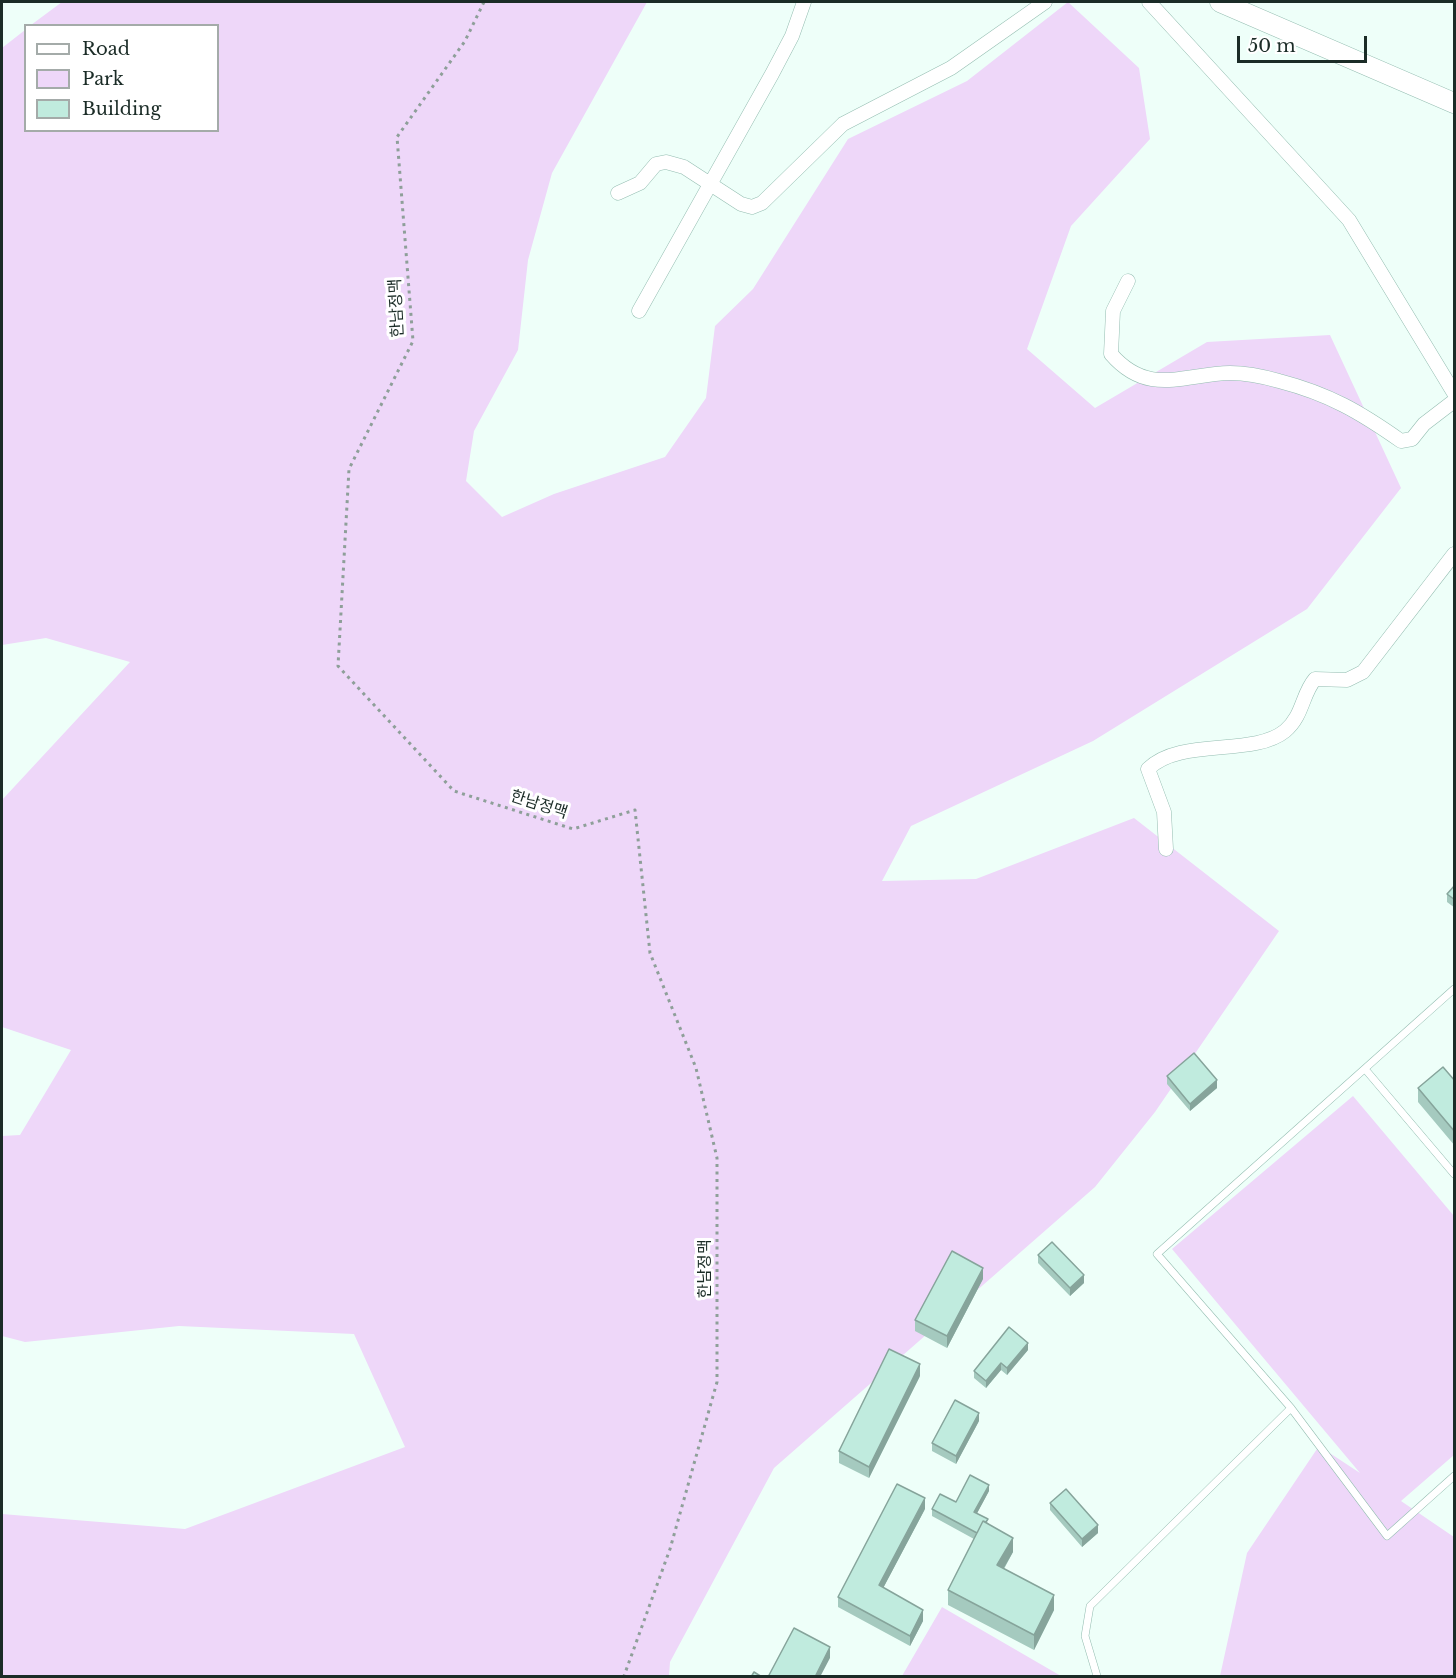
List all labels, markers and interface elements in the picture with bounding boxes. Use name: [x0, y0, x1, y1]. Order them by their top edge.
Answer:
legend: [24, 24, 219, 132]
scale bar: [1240, 24, 1370, 62]
text: 50 m: [1248, 35, 1296, 57]
text: Road: [82, 38, 130, 60]
text: Park: [82, 68, 124, 90]
text: Building: [82, 98, 161, 120]
street label: 한남정맥: [386, 278, 408, 338]
street label: 한남정맥: [508, 787, 570, 823]
street label: 한남정맥: [695, 1240, 715, 1298]

